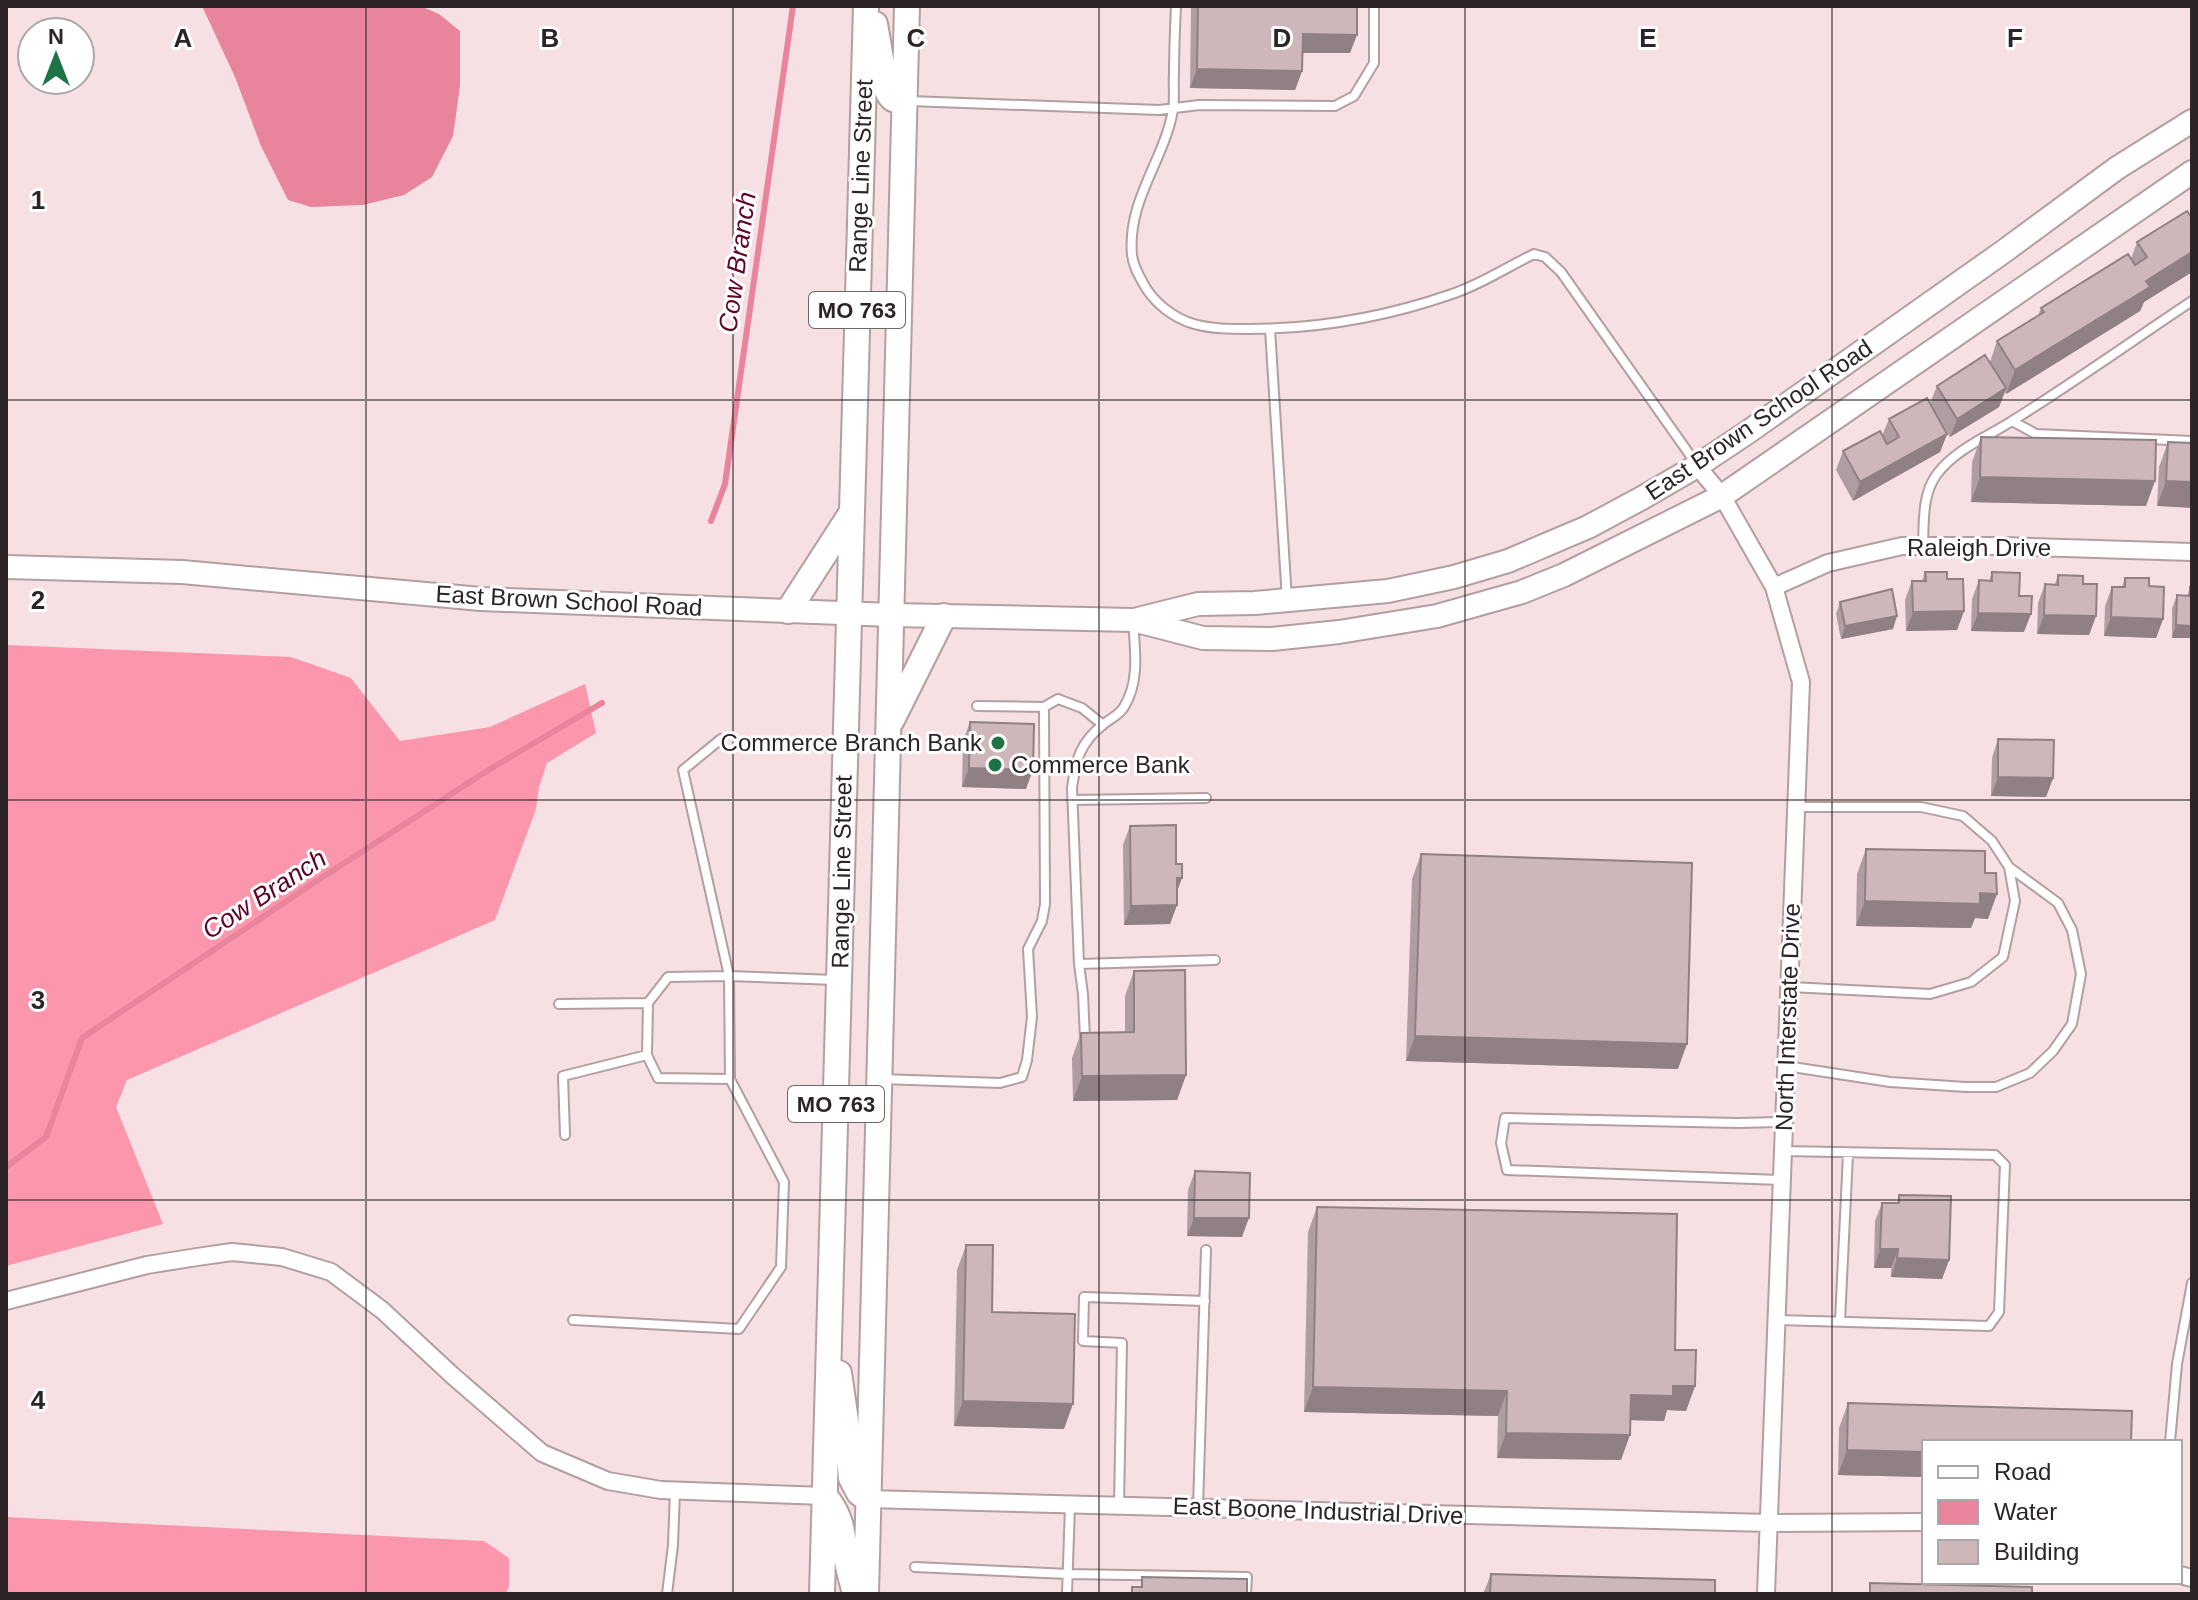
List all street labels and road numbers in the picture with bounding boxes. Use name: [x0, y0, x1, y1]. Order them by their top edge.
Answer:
street label: Range Line Street: [844, 79, 877, 273]
road number: MO 763: [809, 292, 905, 328]
street label: East Brown School Road: [1641, 334, 1877, 505]
street label: Raleigh Drive: [1907, 534, 2051, 561]
street label: East Brown School Road: [435, 580, 703, 621]
street label: Range Line Street: [826, 775, 857, 969]
street label: North Interstate Drive: [1770, 903, 1805, 1131]
road number: MO 763: [788, 1086, 884, 1122]
street label: East Boone Industrial Drive: [1172, 1492, 1464, 1529]

